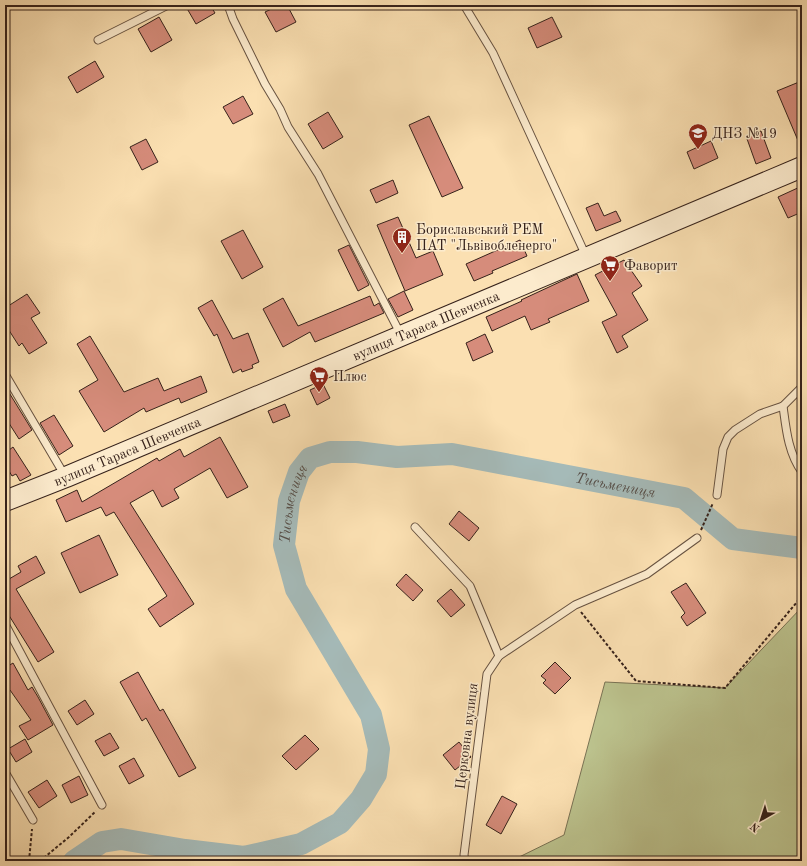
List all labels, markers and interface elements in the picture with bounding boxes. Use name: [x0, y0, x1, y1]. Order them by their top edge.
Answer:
school or university icon: ДНЗ №19: [687, 122, 709, 150]
place label: ДНЗ №19: [712, 127, 777, 141]
place label: Бориславський РЕМ ПАТ "Львівобленерго": [416, 223, 557, 253]
building icon: Бориславський РЕМ ПАТ "Львівобленерго": [391, 226, 413, 254]
supermarket icon: Фаворит: [599, 254, 621, 282]
place label: Фаворит: [624, 259, 678, 273]
street label: вулиця Тараса Шевченка: [351, 289, 502, 363]
supermarket icon: Плюс: [308, 365, 330, 393]
place label: Плюс: [333, 370, 367, 384]
street label: вулиця Тараса Шевченка: [52, 415, 203, 489]
water label: Тисьмениця: [278, 462, 311, 544]
water label: Тисьмениця: [574, 472, 657, 501]
street label: Церковна вулиця: [454, 682, 480, 790]
north arrow: [741, 800, 781, 840]
text: N: [748, 819, 762, 834]

